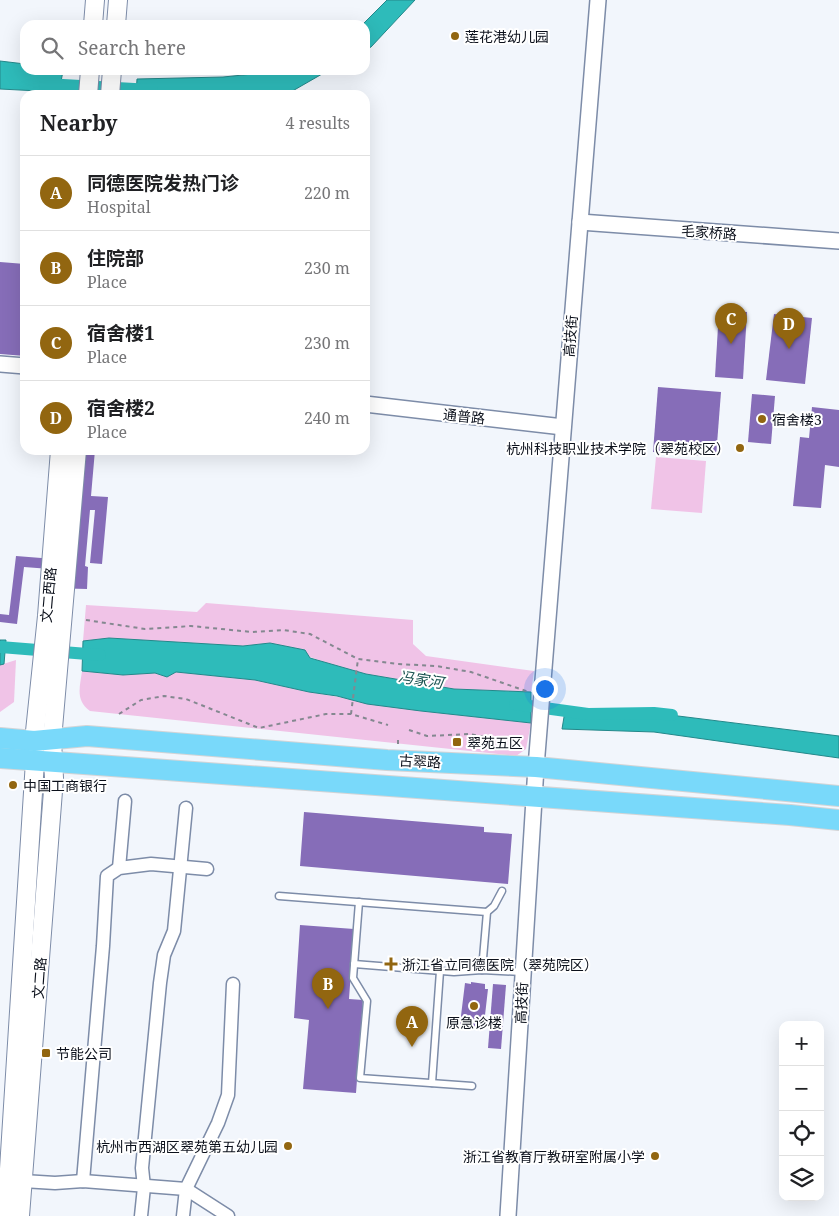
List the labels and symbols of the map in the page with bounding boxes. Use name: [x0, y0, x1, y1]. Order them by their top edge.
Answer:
place label: 莲花港幼儿园: [465, 27, 549, 46]
marker: 莲花港幼儿园: [449, 30, 461, 42]
street label: 毛家桥路: [680, 221, 738, 243]
pin: C: [715, 303, 747, 344]
pin: D: [773, 308, 805, 349]
street label: 高技街: [559, 314, 581, 358]
street label: 通普路: [442, 404, 486, 428]
place label: 宿舍楼3: [772, 410, 822, 429]
marker: 宿舍楼3: [756, 413, 768, 425]
place label: 杭州科技职业技术学院（翠苑校区）: [506, 439, 730, 458]
marker: 杭州科技职业技术学院（翠苑校区）: [734, 442, 746, 454]
street label: 文二西路: [36, 566, 60, 624]
water label: 冯家河: [397, 666, 448, 693]
your location: [532, 676, 558, 702]
place label: 翠苑五区: [467, 733, 523, 752]
marker: 翠苑五区: [451, 736, 463, 748]
street label: 古翠路: [399, 750, 441, 772]
place label: 中国工商银行: [23, 776, 107, 795]
marker: 中国工商银行: [7, 779, 19, 791]
place label: 浙江省立同德医院（翠苑院区）: [402, 955, 598, 974]
street label: 文二路: [28, 956, 50, 1000]
marker: 浙江省立同德医院（翠苑院区）: [384, 957, 398, 971]
pin: B: [312, 968, 344, 1009]
street label: 高技街: [510, 982, 532, 1024]
marker: 原急诊楼: [468, 1000, 480, 1012]
pin: A: [396, 1006, 428, 1047]
place label: 原急诊楼: [446, 1013, 502, 1032]
place label: 节能公司: [56, 1044, 112, 1063]
marker: 节能公司: [40, 1047, 52, 1059]
place label: 杭州市西湖区翠苑第五幼儿园: [96, 1137, 278, 1156]
marker: 杭州市西湖区翠苑第五幼儿园: [282, 1140, 294, 1152]
place label: 浙江省教育厅教研室附属小学: [463, 1147, 645, 1166]
marker: 浙江省教育厅教研室附属小学: [649, 1150, 661, 1162]

